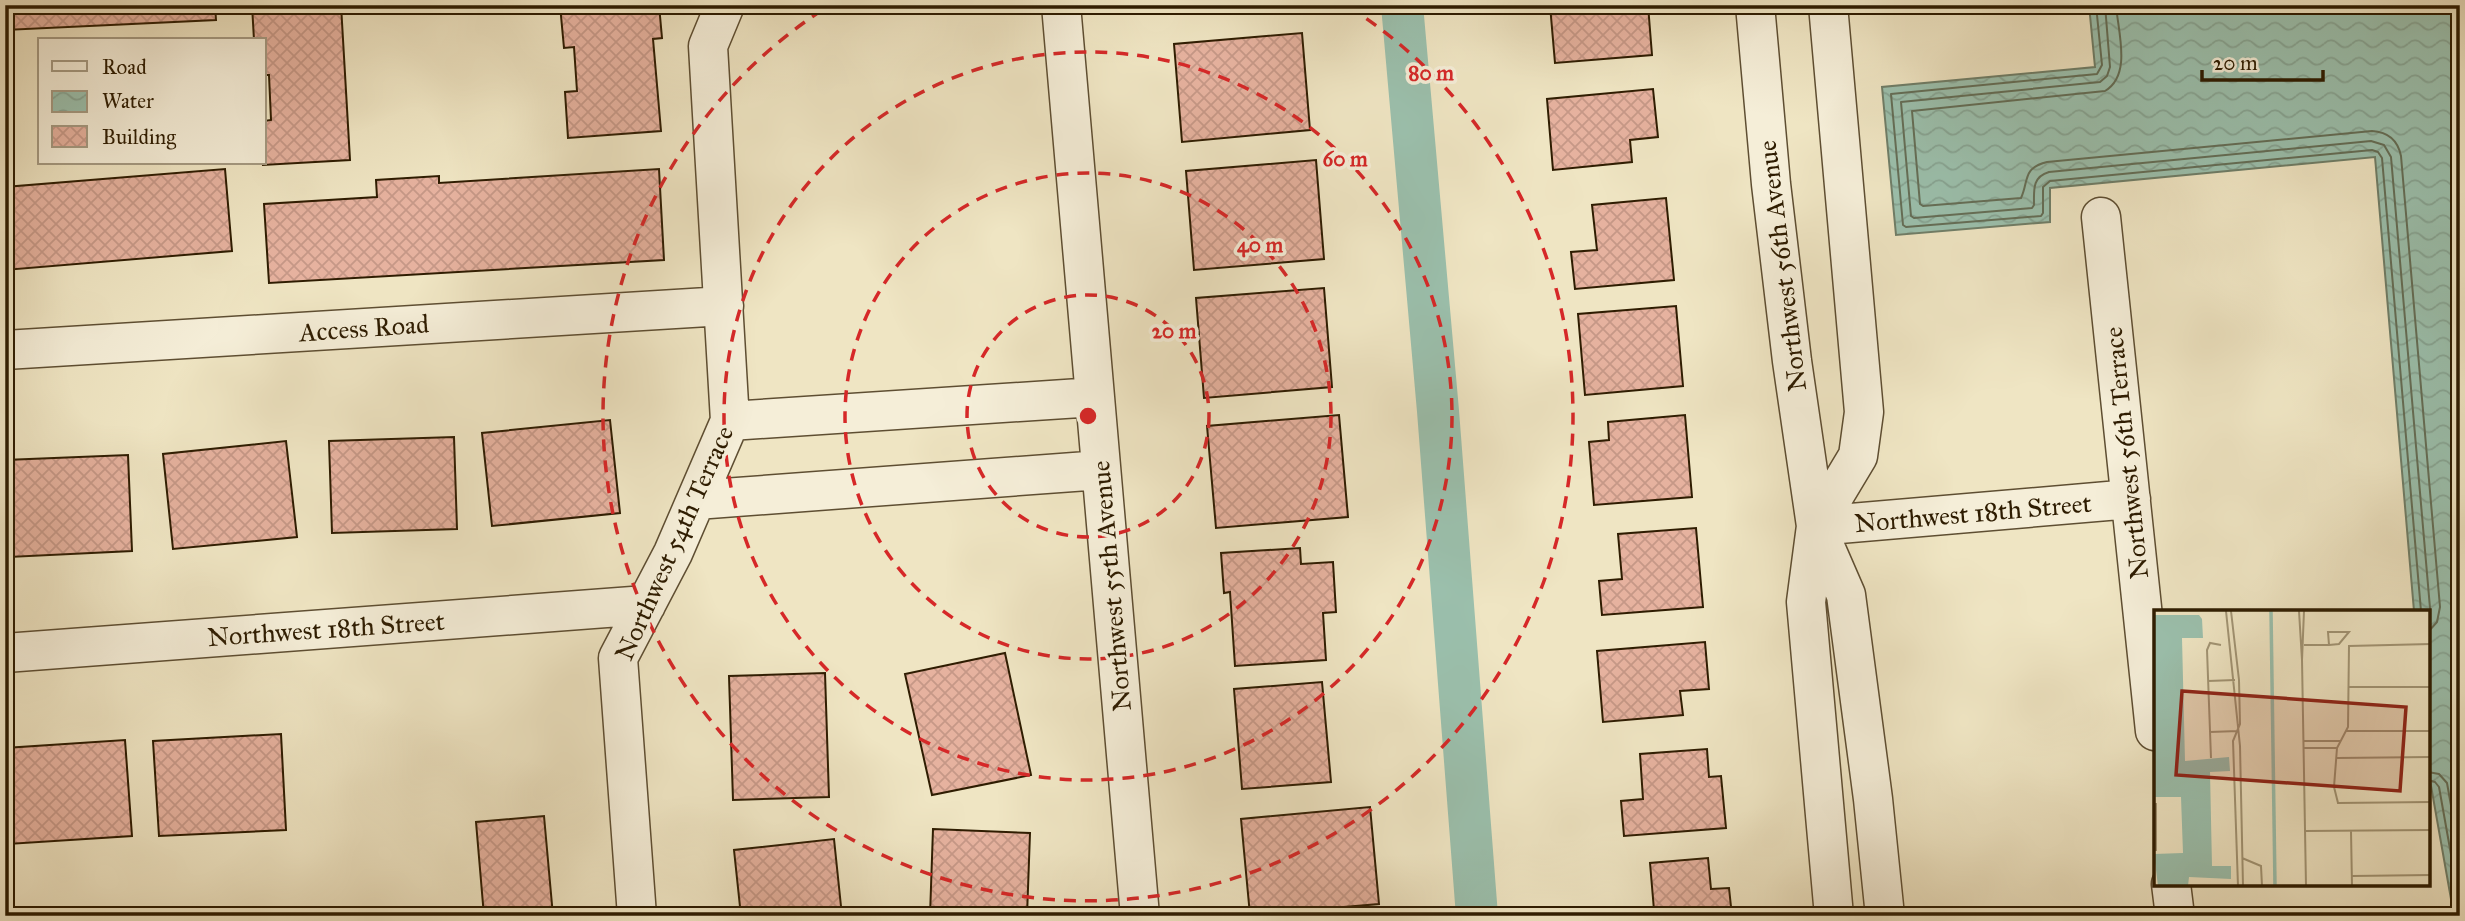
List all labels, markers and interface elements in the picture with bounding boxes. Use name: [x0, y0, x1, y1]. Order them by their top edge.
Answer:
legend: [38, 38, 266, 164]
scale bar: [2202, 38, 2323, 82]
text: 20 m: [2213, 50, 2258, 76]
text: Road: [102, 54, 147, 80]
text: 80 m: [1408, 60, 1454, 86]
text: Water: [102, 88, 154, 114]
text: Building: [102, 124, 176, 150]
street label: Northwest 56th Avenue: [1751, 139, 1813, 393]
text: 60 m: [1322, 146, 1368, 172]
text: 40 m: [1237, 232, 1283, 258]
street label: Access Road: [297, 308, 430, 349]
text: 20 m: [1152, 318, 1197, 344]
street label: Northwest 56th Terrace: [2097, 325, 2155, 581]
centre of rings: [1076, 404, 1100, 428]
street label: Northwest 54th Terrace: [608, 420, 740, 665]
street label: Northwest 55th Avenue: [1084, 459, 1138, 713]
street label: Northwest 18th Street: [1853, 487, 2093, 539]
street label: Northwest 18th Street: [206, 605, 446, 653]
inset map: [2154, 610, 2430, 886]

